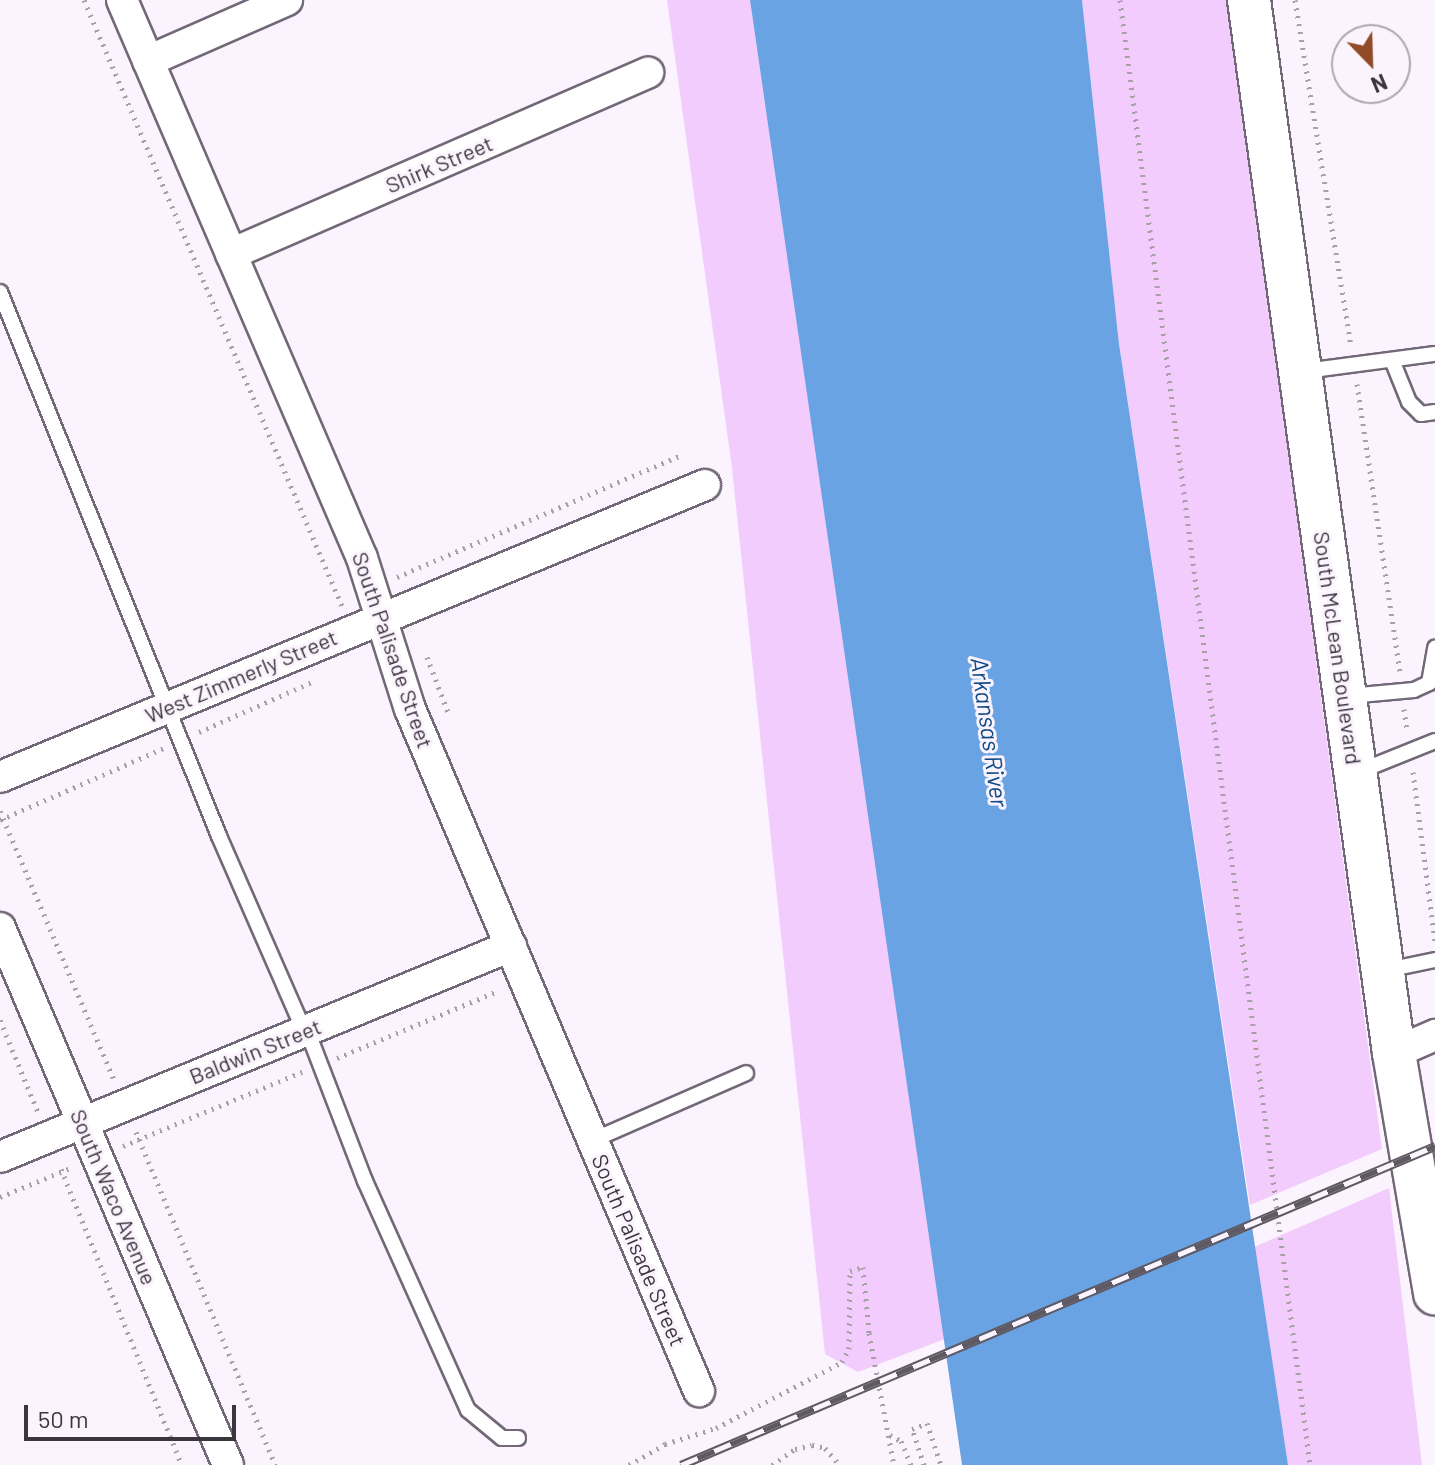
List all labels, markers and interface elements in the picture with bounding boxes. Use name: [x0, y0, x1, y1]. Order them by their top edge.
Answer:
north arrow: [1331, 24, 1411, 104]
text: N: [1368, 69, 1391, 99]
street label: Shirk Street: [381, 130, 497, 198]
street label: South McLean Boulevard: [1309, 530, 1367, 766]
street label: South Palisade Street: [347, 548, 439, 752]
street label: West Zimmerly Street: [141, 624, 341, 728]
water label: Arkansas River: [965, 655, 1015, 809]
street label: Baldwin Street: [185, 1013, 325, 1089]
street label: South Waco Avenue: [65, 1105, 163, 1289]
street label: South Palisade Street: [587, 1150, 691, 1350]
scale bar: [28, 1389, 240, 1439]
text: 50 m: [38, 1404, 89, 1433]

